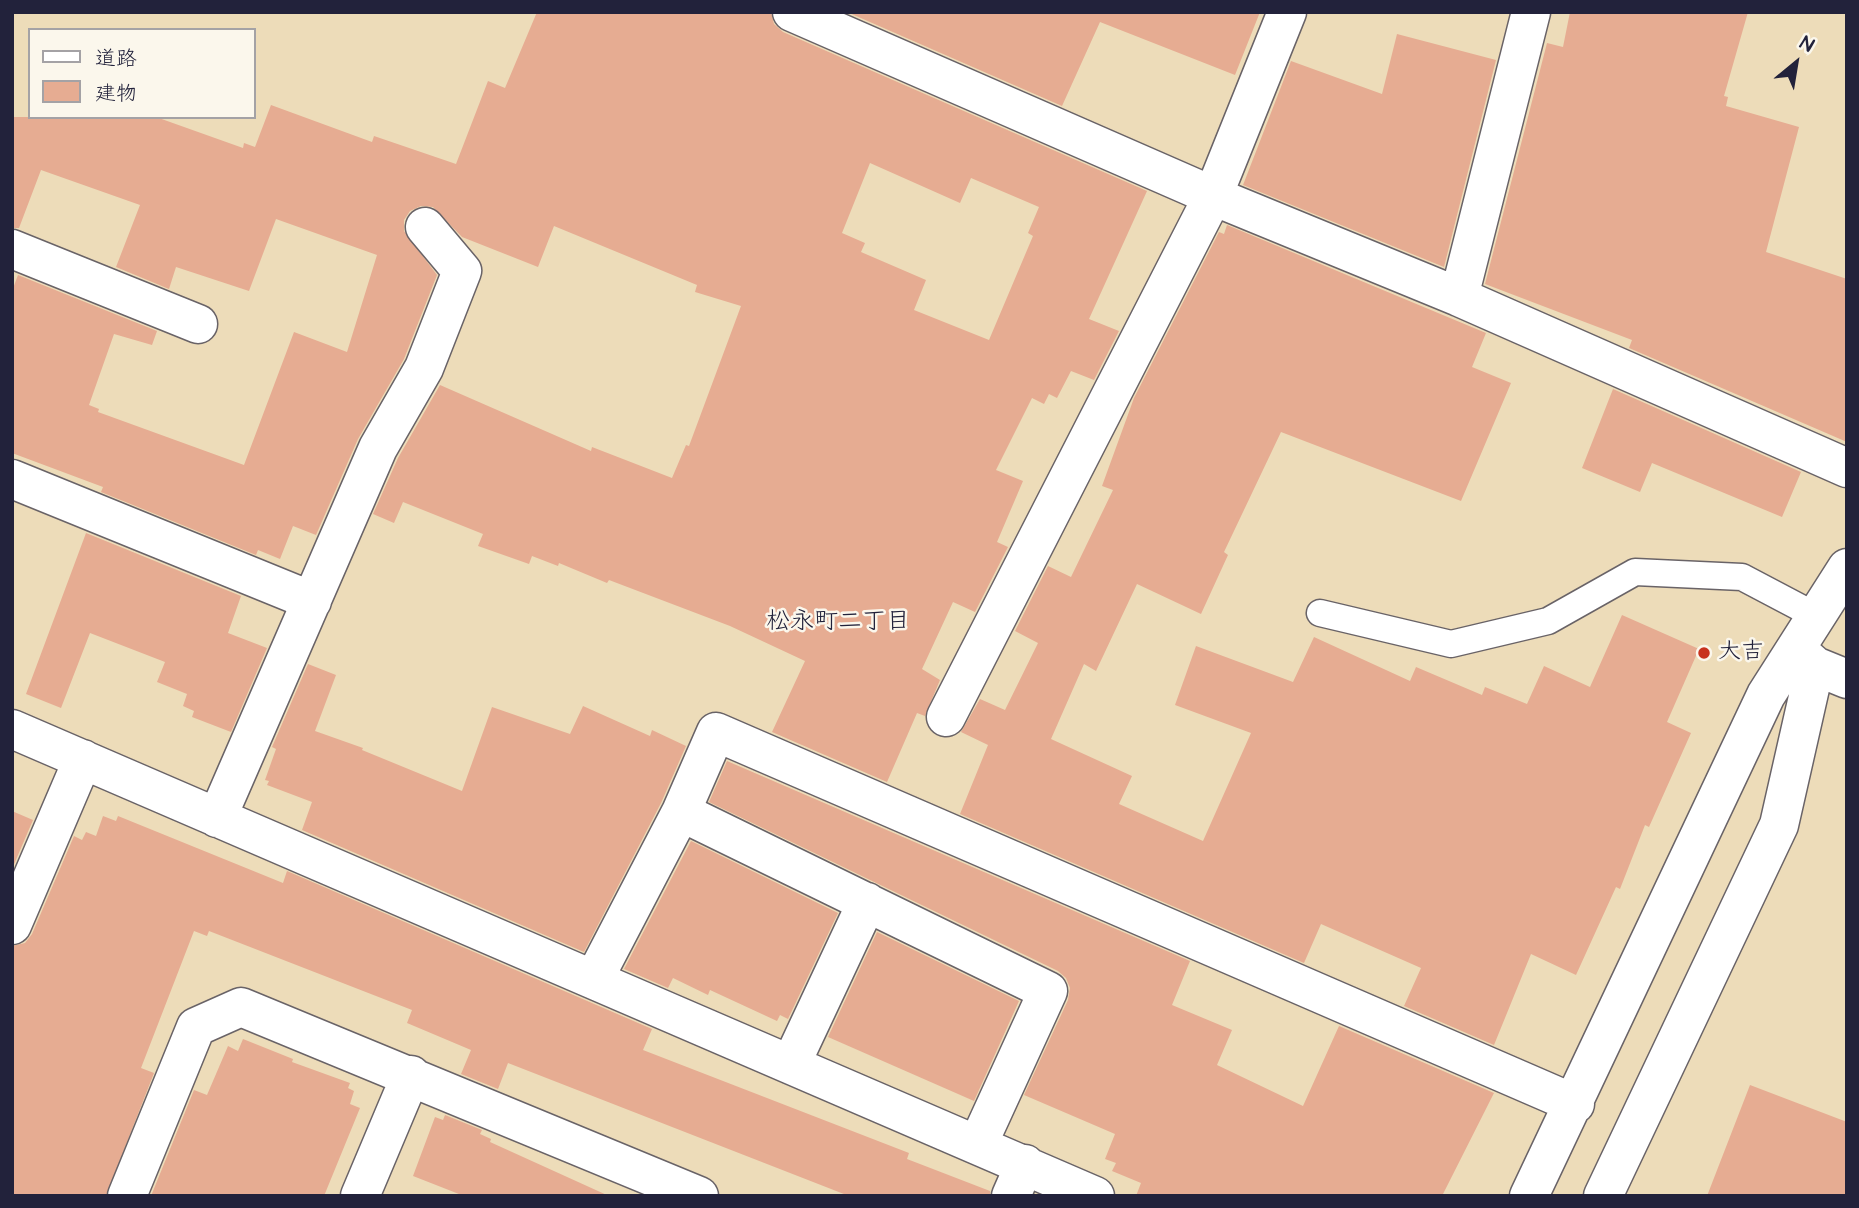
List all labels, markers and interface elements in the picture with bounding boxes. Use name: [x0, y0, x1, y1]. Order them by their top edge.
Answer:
legend: [28, 28, 256, 119]
north arrow: [1761, 28, 1831, 98]
text: N: [1795, 30, 1819, 59]
text: 道路: [95, 44, 137, 73]
text: 建物: [95, 79, 137, 108]
district label: 松永町二丁目: [766, 609, 910, 637]
place label: 大吉: [1718, 639, 1764, 667]
marker: 大吉: [1696, 645, 1712, 661]

